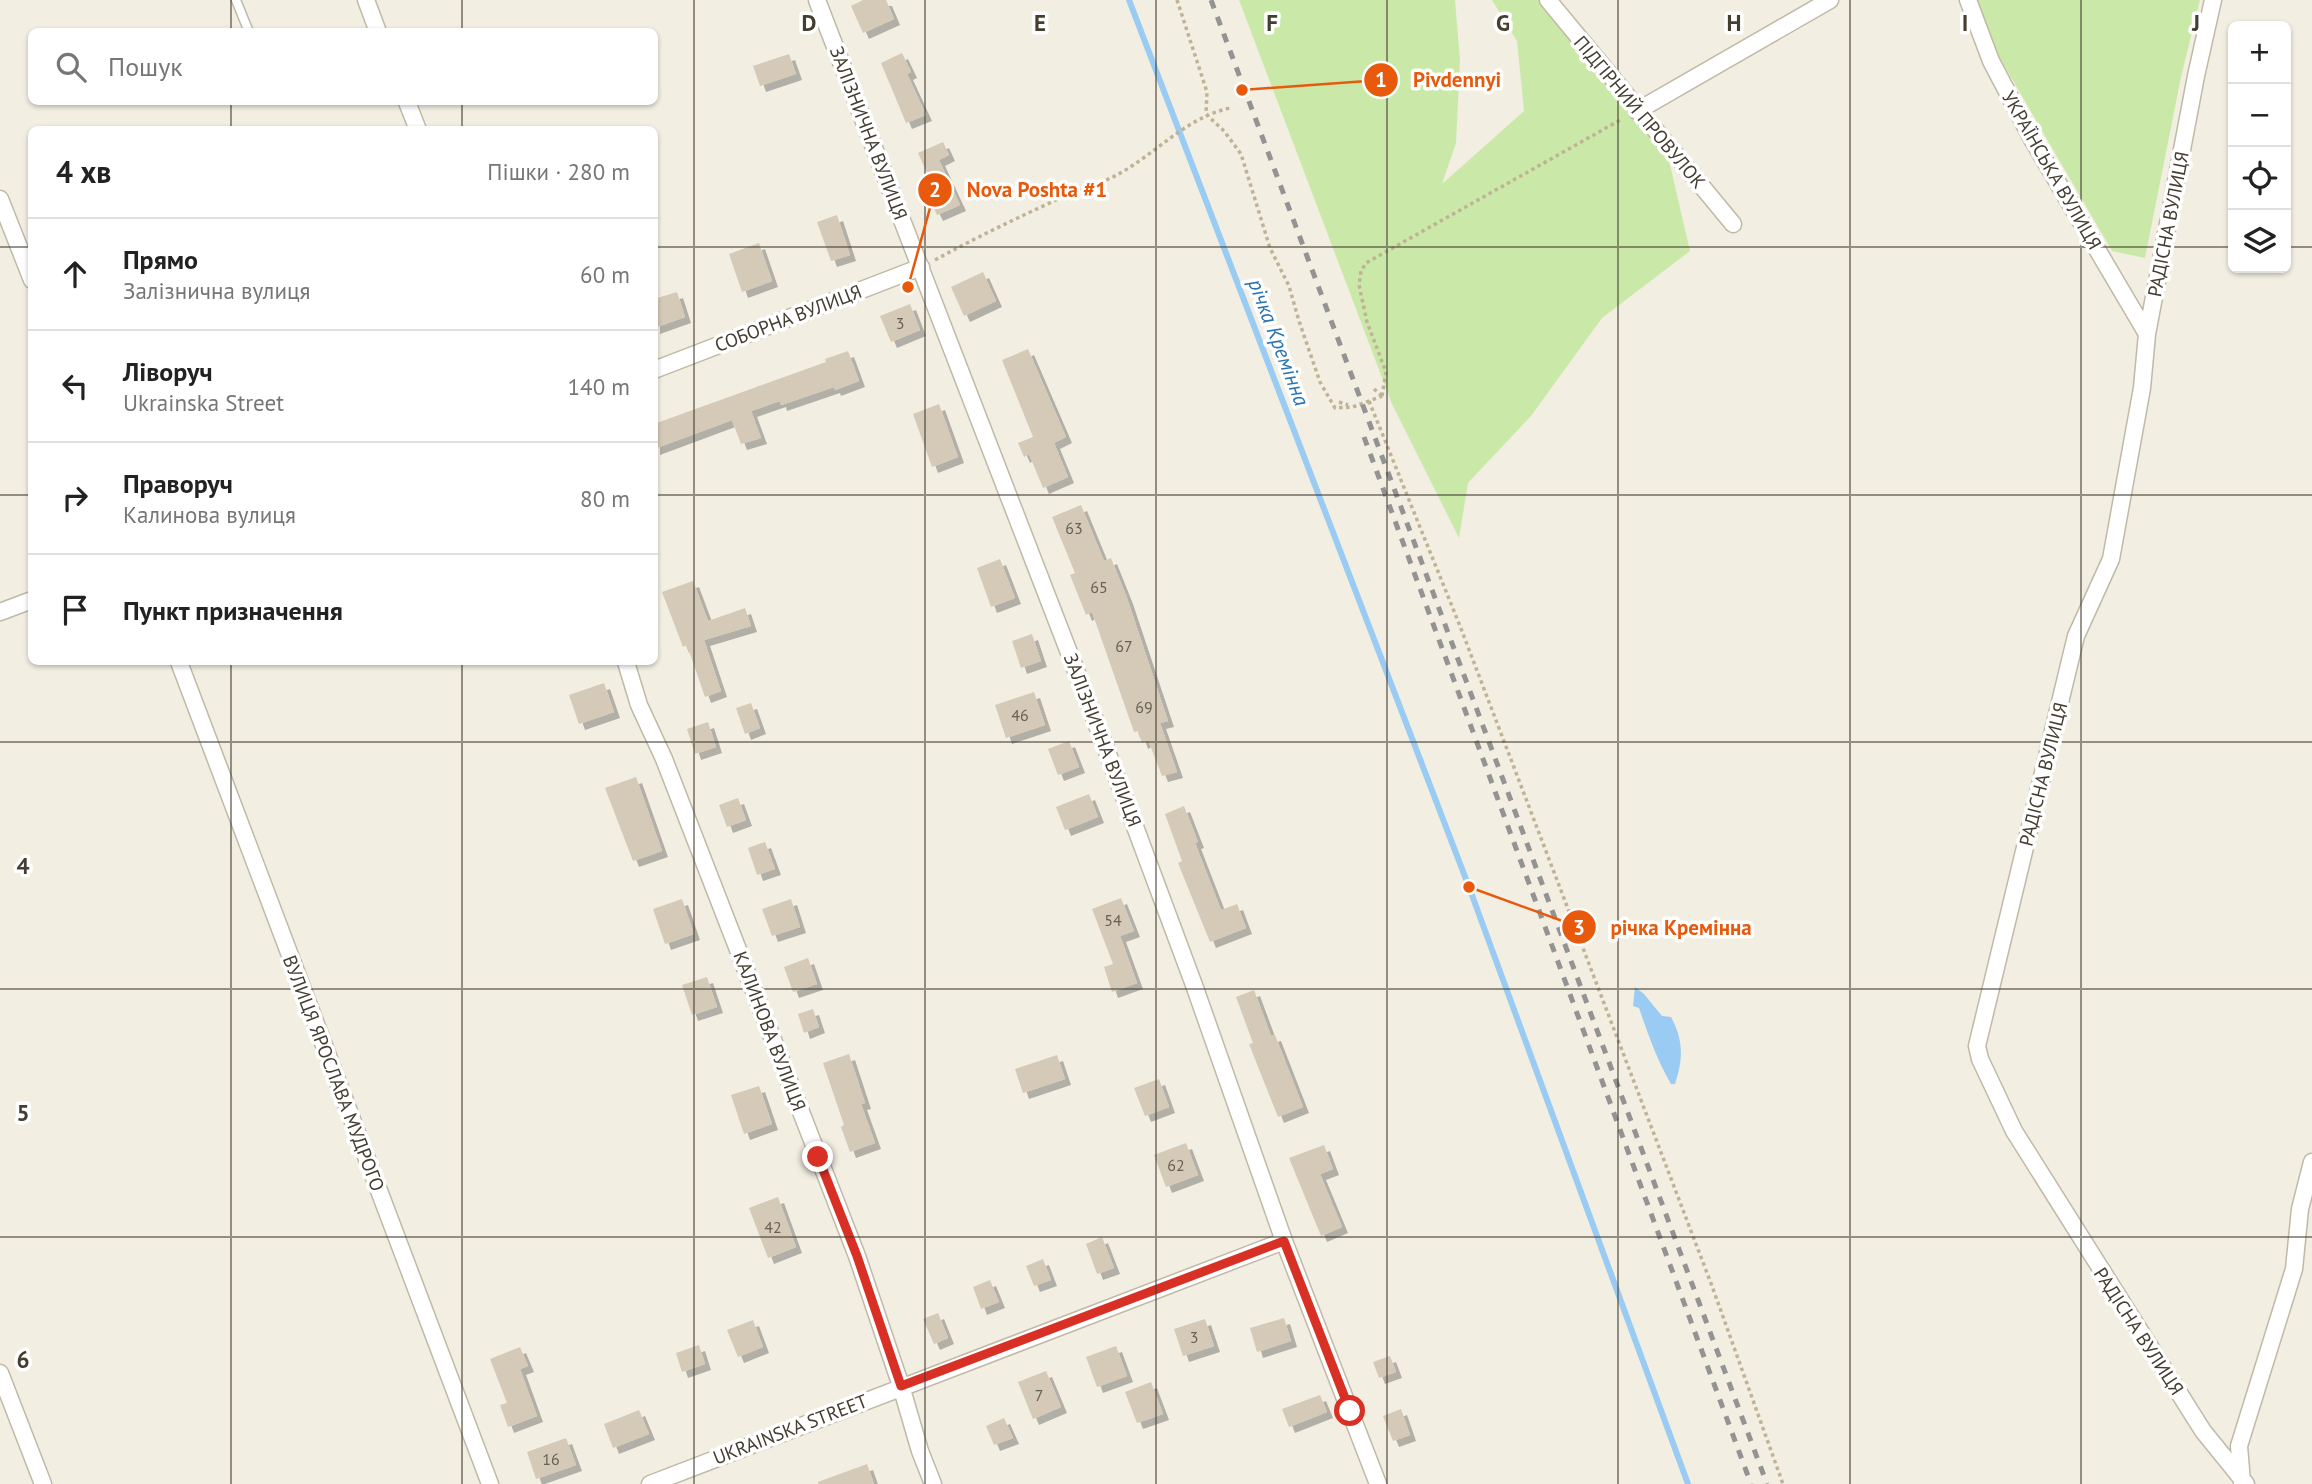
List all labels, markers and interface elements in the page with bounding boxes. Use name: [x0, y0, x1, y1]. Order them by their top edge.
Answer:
text: D: [802, 8, 816, 37]
text: E: [1034, 8, 1046, 37]
text: F: [1266, 8, 1278, 37]
text: G: [1496, 8, 1510, 37]
text: H: [1727, 8, 1741, 37]
text: I: [1962, 8, 1968, 37]
text: J: [2191, 8, 2200, 37]
map controls: [2228, 21, 2291, 273]
button: +: [2228, 21, 2291, 84]
search box: [28, 28, 658, 105]
street label: ПІДГІРНИЙ ПРОВУЛОК: [1569, 31, 1711, 193]
street label: ЗАЛІЗНИЧНА ВУЛИЦЯ: [825, 43, 913, 223]
icon: search: [52, 48, 90, 86]
text: Пошук: [108, 50, 183, 83]
callout: Pivdennyi: [1364, 59, 1515, 101]
text: 1: [1375, 66, 1387, 93]
text: Pivdennyi: [1413, 66, 1501, 93]
button: −: [2228, 84, 2291, 147]
street label: УКРАЇНСЬКА ВУЛИЦЯ: [1997, 86, 2107, 254]
button: locate: [2228, 147, 2291, 210]
street label: РАДІСНА ВУЛИЦЯ: [2142, 149, 2194, 299]
text: 4 хв: [56, 152, 112, 191]
text: Пішки · 280 m: [487, 157, 630, 186]
callout: Nova Poshta #1: [918, 169, 1121, 211]
text: 2: [929, 176, 941, 203]
text: Nova Poshta #1: [967, 176, 1107, 203]
button: layers: [2228, 210, 2291, 273]
text: Прямо: [123, 243, 198, 276]
icon: ahead: [56, 255, 94, 293]
text: 60 m: [580, 260, 630, 289]
water label: річка Кремінна: [1242, 274, 1316, 410]
text: Залізнична вулиця: [123, 276, 310, 305]
street label: СОБОРНА ВУЛИЦЯ: [711, 279, 865, 357]
house number: 3: [896, 313, 904, 333]
text: Ліворуч: [123, 355, 213, 388]
icon: left: [56, 367, 94, 405]
text: 140 m: [568, 372, 630, 401]
text: Ukrainska Street: [123, 388, 284, 417]
text: Праворуч: [123, 467, 233, 500]
icon: right: [56, 479, 94, 517]
text: 80 m: [580, 484, 630, 513]
text: Калинова вулиця: [123, 500, 296, 529]
house number: 63: [1065, 518, 1083, 538]
house number: 65: [1090, 577, 1108, 597]
icon: arrive: [56, 591, 94, 629]
text: Пункт призначення: [123, 594, 343, 627]
house number: 67: [1115, 636, 1133, 656]
street label: ЗАЛІЗНИЧНА ВУЛИЦЯ: [1059, 650, 1147, 830]
house number: 69: [1135, 697, 1153, 717]
street label: РАДІСНА ВУЛИЦЯ: [2014, 700, 2072, 848]
house number: 46: [1011, 705, 1029, 725]
text: 4: [16, 851, 30, 880]
callout: річка Кремінна: [1561, 906, 1765, 948]
house number: 54: [1104, 910, 1122, 930]
text: 3: [1573, 914, 1585, 941]
text: річка Кремінна: [1610, 914, 1752, 941]
street label: КАЛИНОВА ВУЛИЦЯ: [728, 948, 812, 1114]
street label: ВУЛИЦЯ ЯРОСЛАВА МУДРОГО: [278, 952, 390, 1194]
text: 5: [16, 1098, 30, 1127]
route end: [802, 1141, 833, 1172]
house number: 62: [1167, 1155, 1185, 1175]
house number: 42: [764, 1217, 782, 1237]
street label: РАДІСНА ВУЛИЦЯ: [2089, 1263, 2189, 1399]
house number: 3: [1190, 1327, 1198, 1347]
text: 6: [16, 1345, 30, 1374]
house number: 7: [1035, 1385, 1043, 1405]
street label: UKRAINSKA STREET: [709, 1388, 871, 1470]
route start: [1334, 1395, 1365, 1426]
house number: 16: [542, 1449, 560, 1469]

